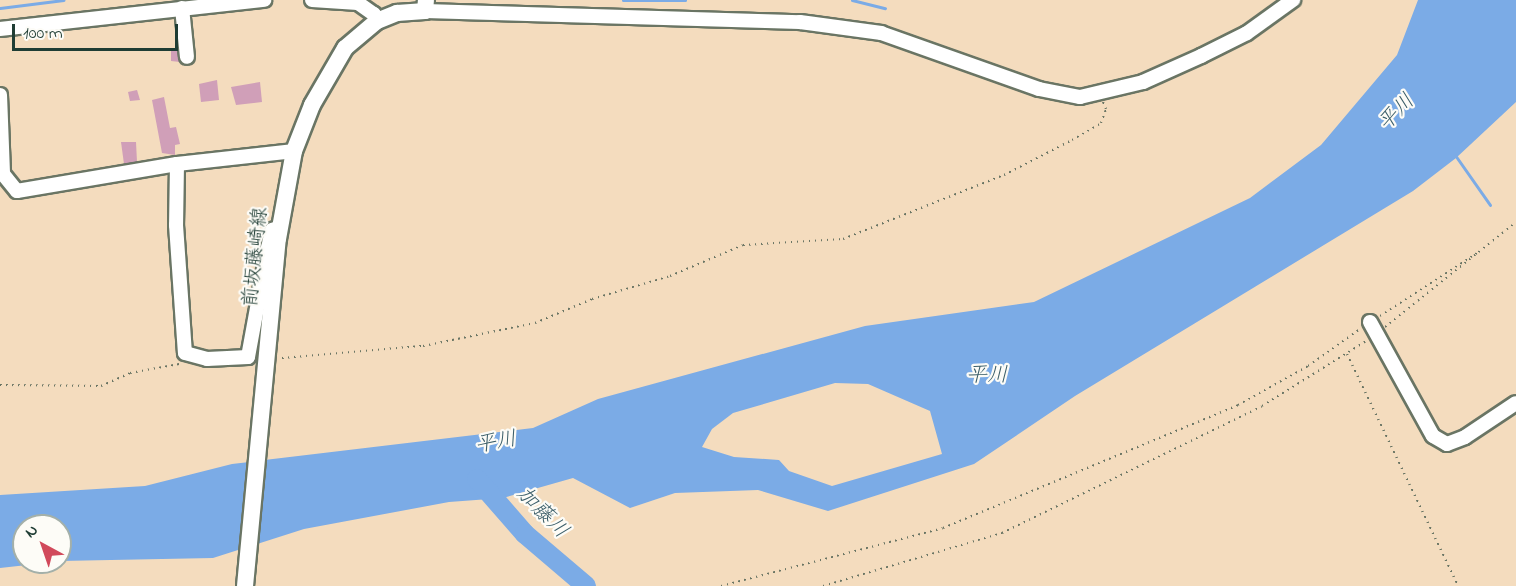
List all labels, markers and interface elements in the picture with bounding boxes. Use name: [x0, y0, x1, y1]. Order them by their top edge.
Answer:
scale bar: [15, 12, 182, 50]
text: 100 m: [23, 21, 63, 47]
water label: 平川: [1373, 89, 1421, 137]
street label: 前坂藤崎線: [239, 206, 273, 308]
water label: 平川: [966, 363, 1008, 389]
water label: 平川: [473, 427, 519, 459]
water label: 加藤川: [511, 482, 573, 544]
north arrow: [12, 514, 72, 574]
text: N: [20, 519, 44, 544]

